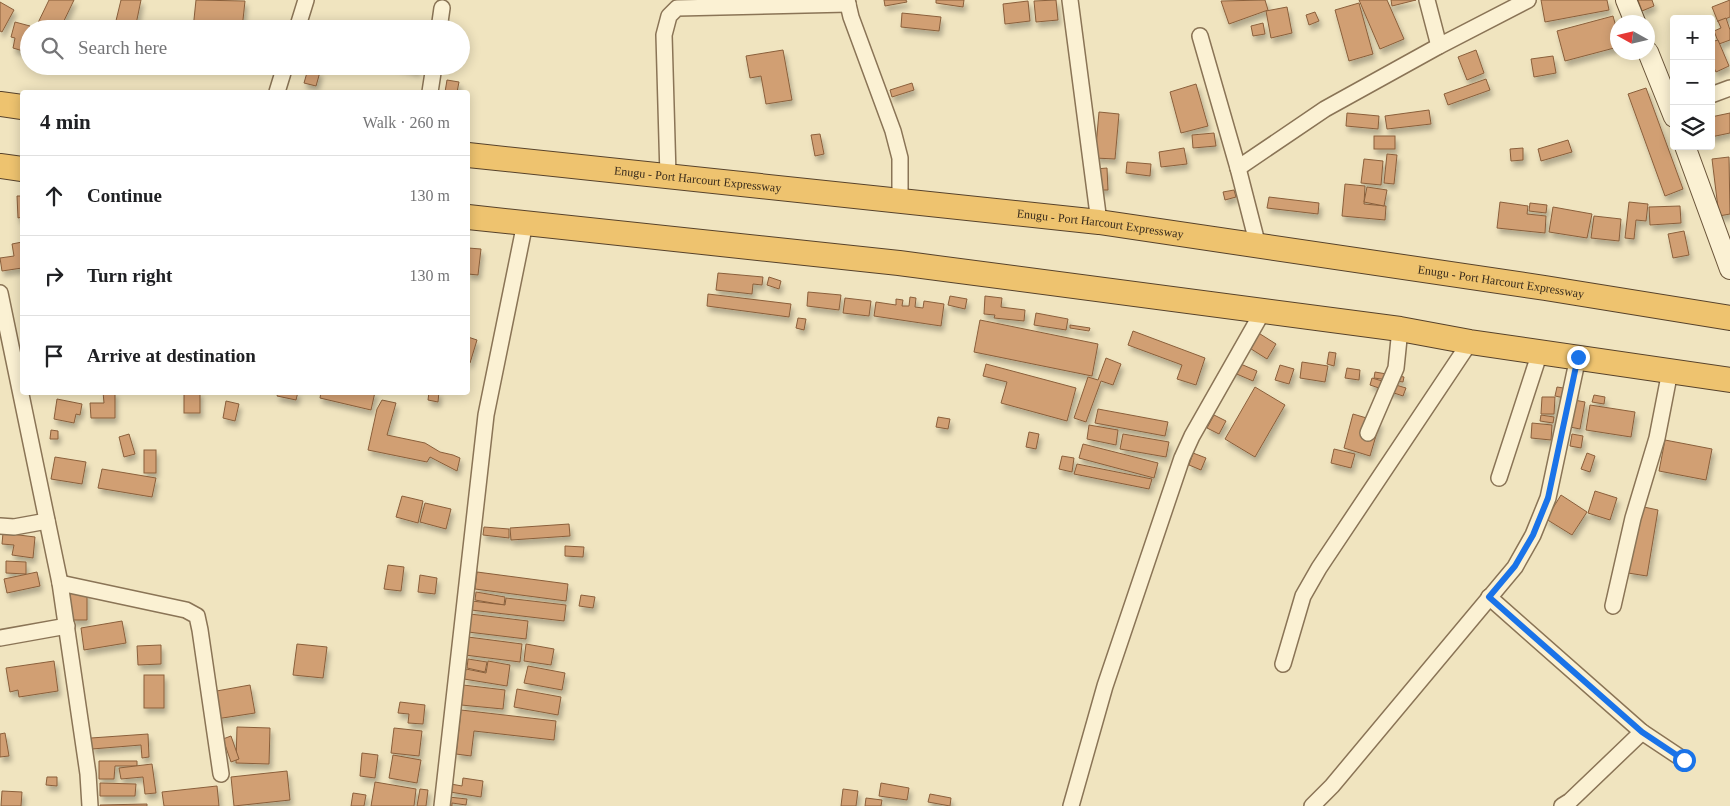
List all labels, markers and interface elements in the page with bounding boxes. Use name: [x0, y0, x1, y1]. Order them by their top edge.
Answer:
north arrow: [1610, 15, 1655, 60]
map controls: [1670, 15, 1715, 150]
button: +: [1670, 15, 1715, 60]
search box: [20, 20, 470, 75]
icon: search: [38, 34, 66, 62]
text: Search here: [78, 37, 167, 58]
button: −: [1670, 60, 1715, 105]
button: layers: [1670, 105, 1715, 150]
text: 4 min: [40, 110, 91, 134]
text: Walk · 260 m: [363, 114, 450, 131]
street label: Enugu - Port Harcourt Expressway: [613, 164, 782, 195]
icon: ahead: [40, 182, 68, 210]
text: Continue: [87, 185, 162, 206]
text: 130 m: [410, 187, 450, 204]
street label: Enugu - Port Harcourt Expressway: [1016, 206, 1185, 241]
icon: right: [40, 262, 68, 290]
street label: Enugu - Port Harcourt Expressway: [1417, 262, 1585, 301]
text: Turn right: [87, 265, 172, 286]
text: 130 m: [410, 267, 450, 284]
icon: arrive: [40, 342, 68, 370]
text: Arrive at destination: [87, 345, 256, 366]
route end: [1567, 346, 1590, 369]
route start: [1673, 749, 1696, 772]

